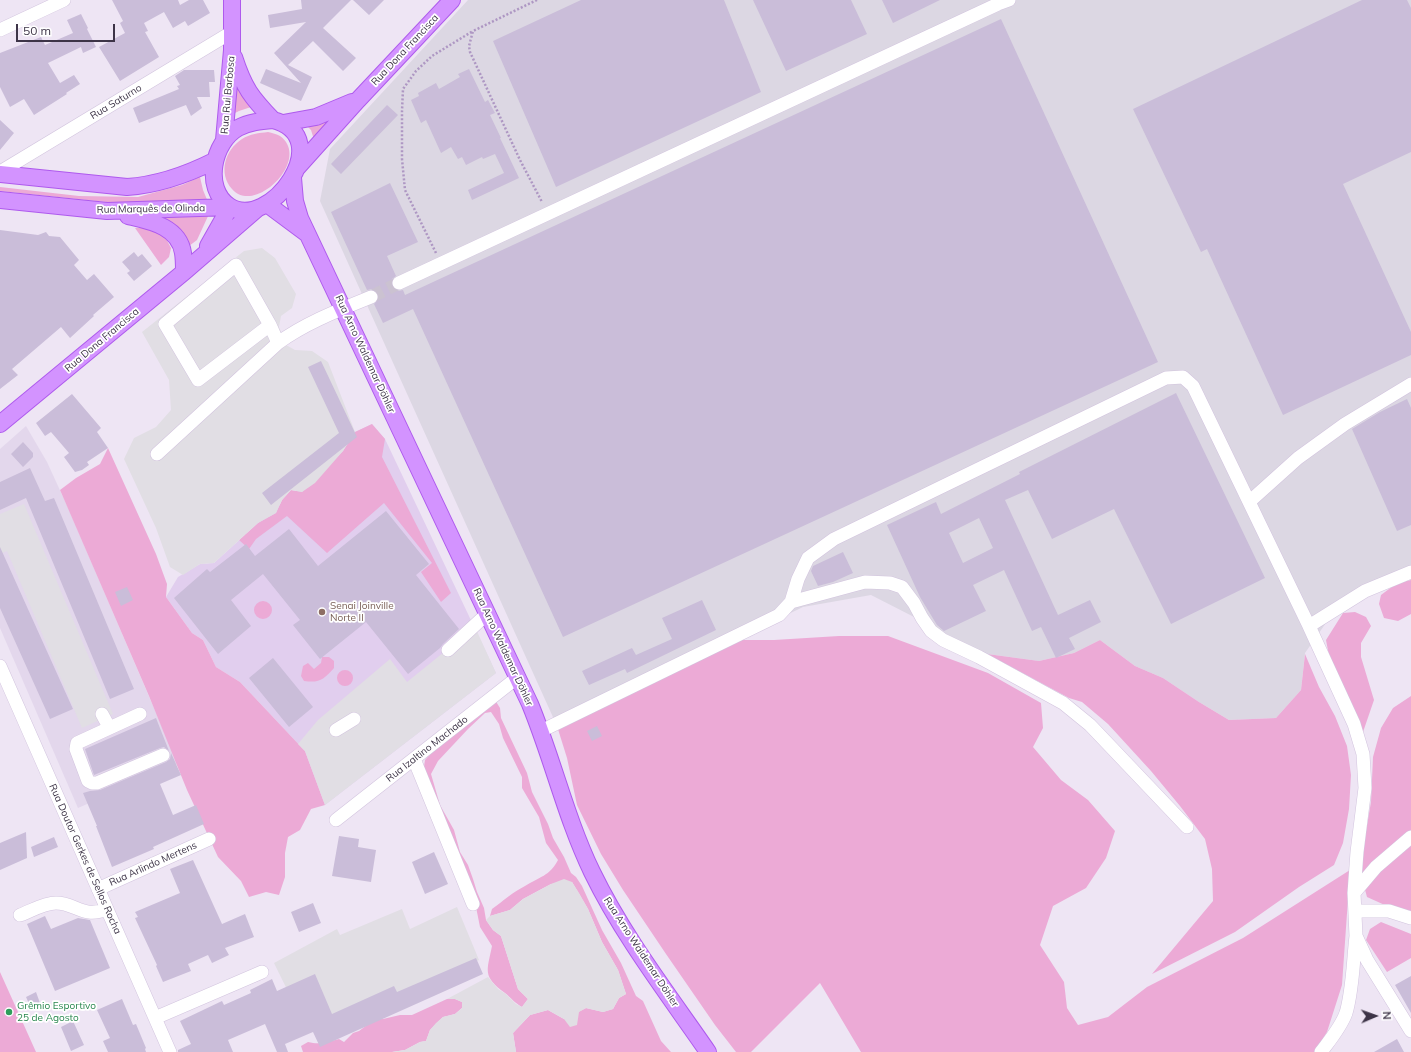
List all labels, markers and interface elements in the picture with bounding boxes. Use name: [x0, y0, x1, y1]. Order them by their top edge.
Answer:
street label: Rua Dona Francisca: [369, 12, 441, 88]
scale bar: [18, 16, 117, 42]
text: 50 m: [23, 23, 51, 38]
street label: Rua Rui Barbosa: [219, 56, 237, 134]
street label: Rua Saturno: [88, 82, 144, 122]
street label: Rua Marquês de Olinda: [97, 202, 205, 216]
street label: Rua Arno Waldemar Döhler: [332, 293, 398, 415]
street label: Rua Dona Francisca: [62, 305, 142, 375]
street label: Rua Arno Waldemar Döhler: [470, 586, 536, 708]
place label: Senai Joinville Norte II: [330, 600, 394, 624]
marker: Senai Joinville Norte II: [317, 607, 327, 617]
street label: Rua Izaltino Machado: [384, 713, 470, 785]
street label: Rua Doutor Gerkes de Sellos Rocha: [46, 782, 124, 936]
street label: Rua Arlindo Mertens: [107, 839, 199, 889]
street label: Rua Arno Waldemar Döhler: [601, 895, 681, 1009]
north arrow: [1355, 996, 1395, 1036]
place label: Grêmio Esportivo 25 de Agosto: [17, 1000, 96, 1024]
marker: Grêmio Esportivo 25 de Agosto: [4, 1007, 14, 1017]
text: N: [1380, 1011, 1394, 1020]

